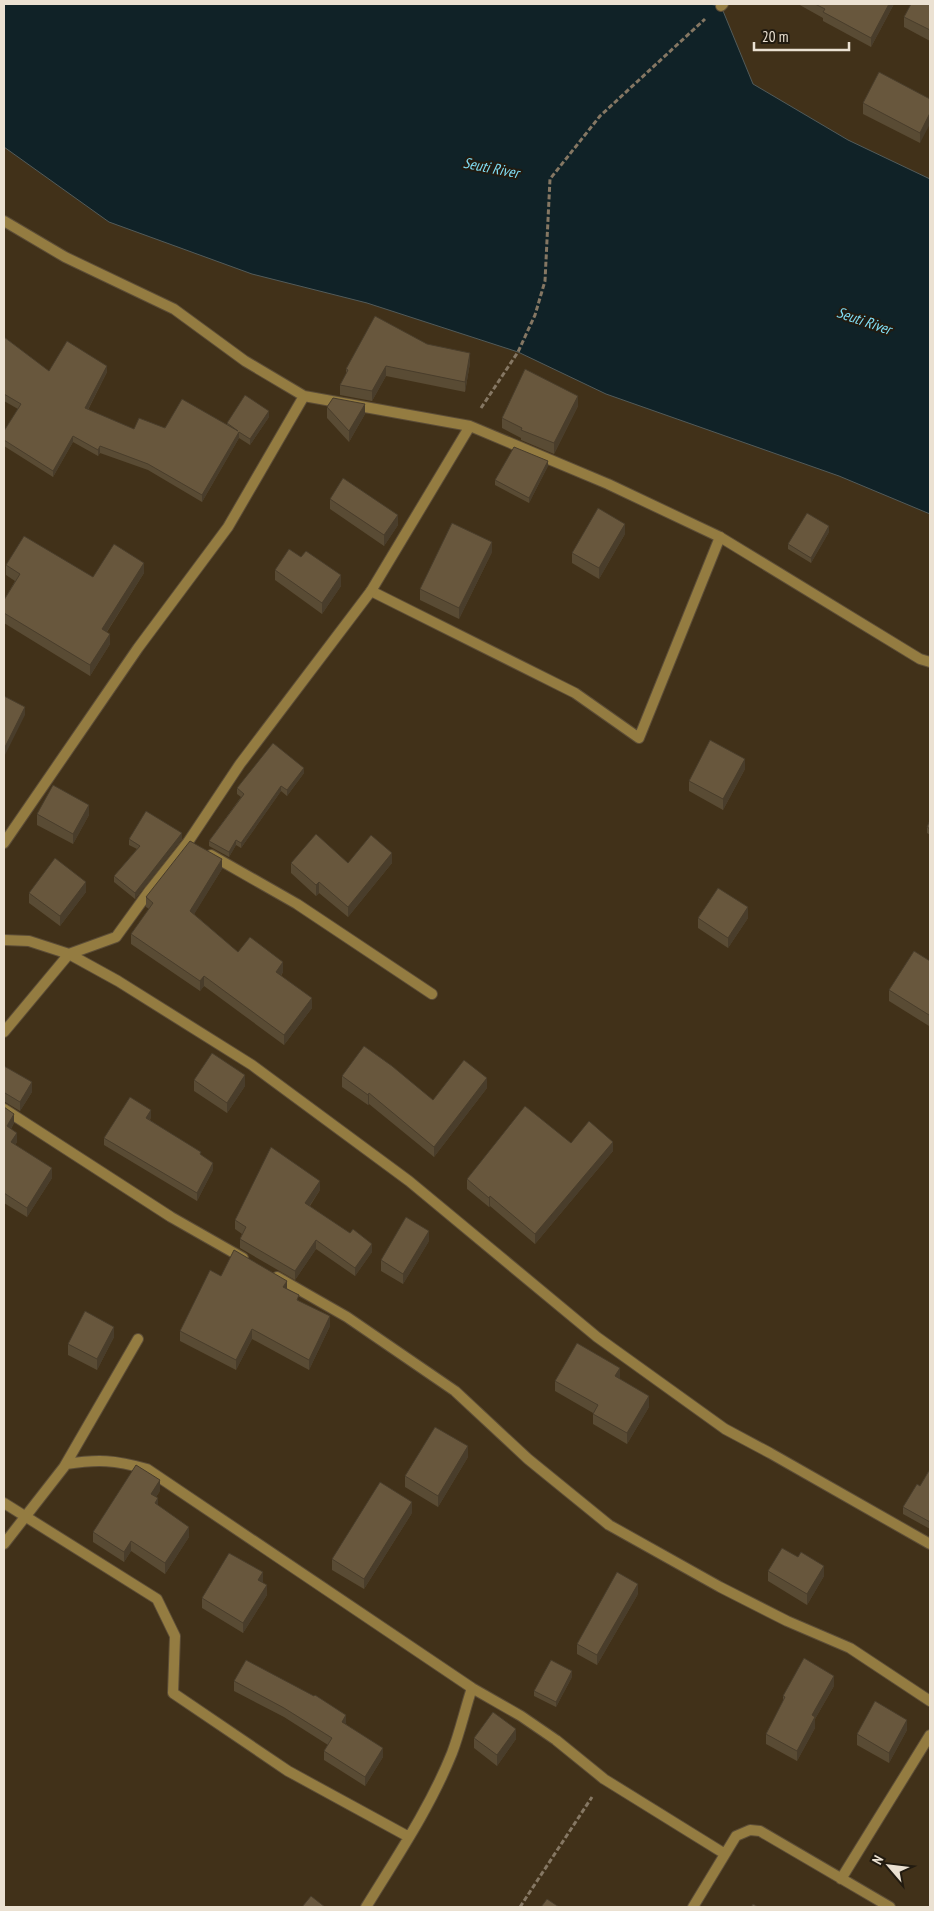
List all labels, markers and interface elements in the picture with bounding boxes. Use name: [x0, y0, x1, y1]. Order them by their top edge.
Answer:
scale bar: [754, 20, 849, 52]
text: 20 m: [762, 27, 788, 46]
water label: Seuti River: [462, 153, 522, 183]
water label: Seuti River: [834, 302, 896, 339]
north arrow: [864, 1841, 914, 1891]
text: N: [868, 1852, 887, 1867]

